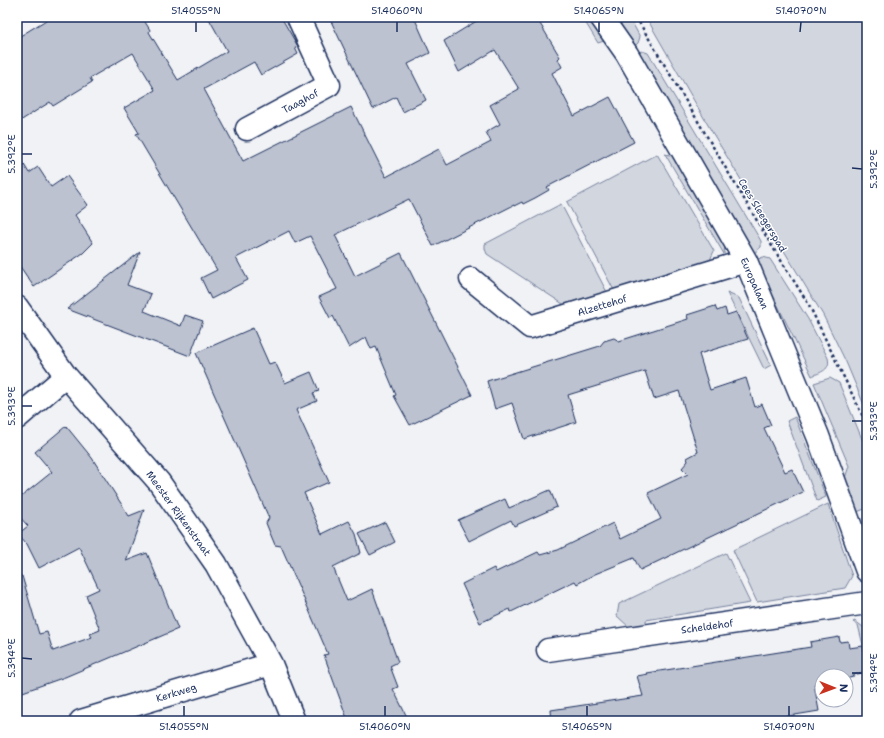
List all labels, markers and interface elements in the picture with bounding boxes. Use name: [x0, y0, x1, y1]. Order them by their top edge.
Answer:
text: 51.4055°N: [171, 4, 221, 17]
text: 51.4060°N: [371, 4, 423, 17]
text: 51.4065°N: [574, 4, 624, 17]
text: 51.4070°N: [775, 4, 827, 17]
street label: Taaghof: [280, 86, 321, 116]
text: 5.392°E: [5, 134, 18, 174]
text: 5.392°E: [867, 149, 880, 189]
street label: Cees Sleegerspad: [735, 176, 790, 255]
street label: Europalaan: [737, 255, 772, 311]
street label: Alzettehof: [576, 292, 629, 319]
text: 5.393°E: [5, 386, 18, 426]
text: 5.393°E: [867, 401, 880, 441]
street label: Meester Rijkenstraat: [143, 468, 214, 558]
street label: Scheldehof: [680, 616, 734, 637]
text: 5.394°E: [5, 638, 18, 678]
text: 5.394°E: [867, 653, 880, 693]
north arrow: [814, 668, 854, 708]
street label: Kerkweg: [154, 680, 198, 705]
text: N: [836, 684, 851, 693]
text: 51.4055°N: [159, 720, 209, 733]
text: 51.4060°N: [359, 720, 411, 733]
text: 51.4065°N: [562, 720, 612, 733]
text: 51.4070°N: [763, 720, 815, 733]

